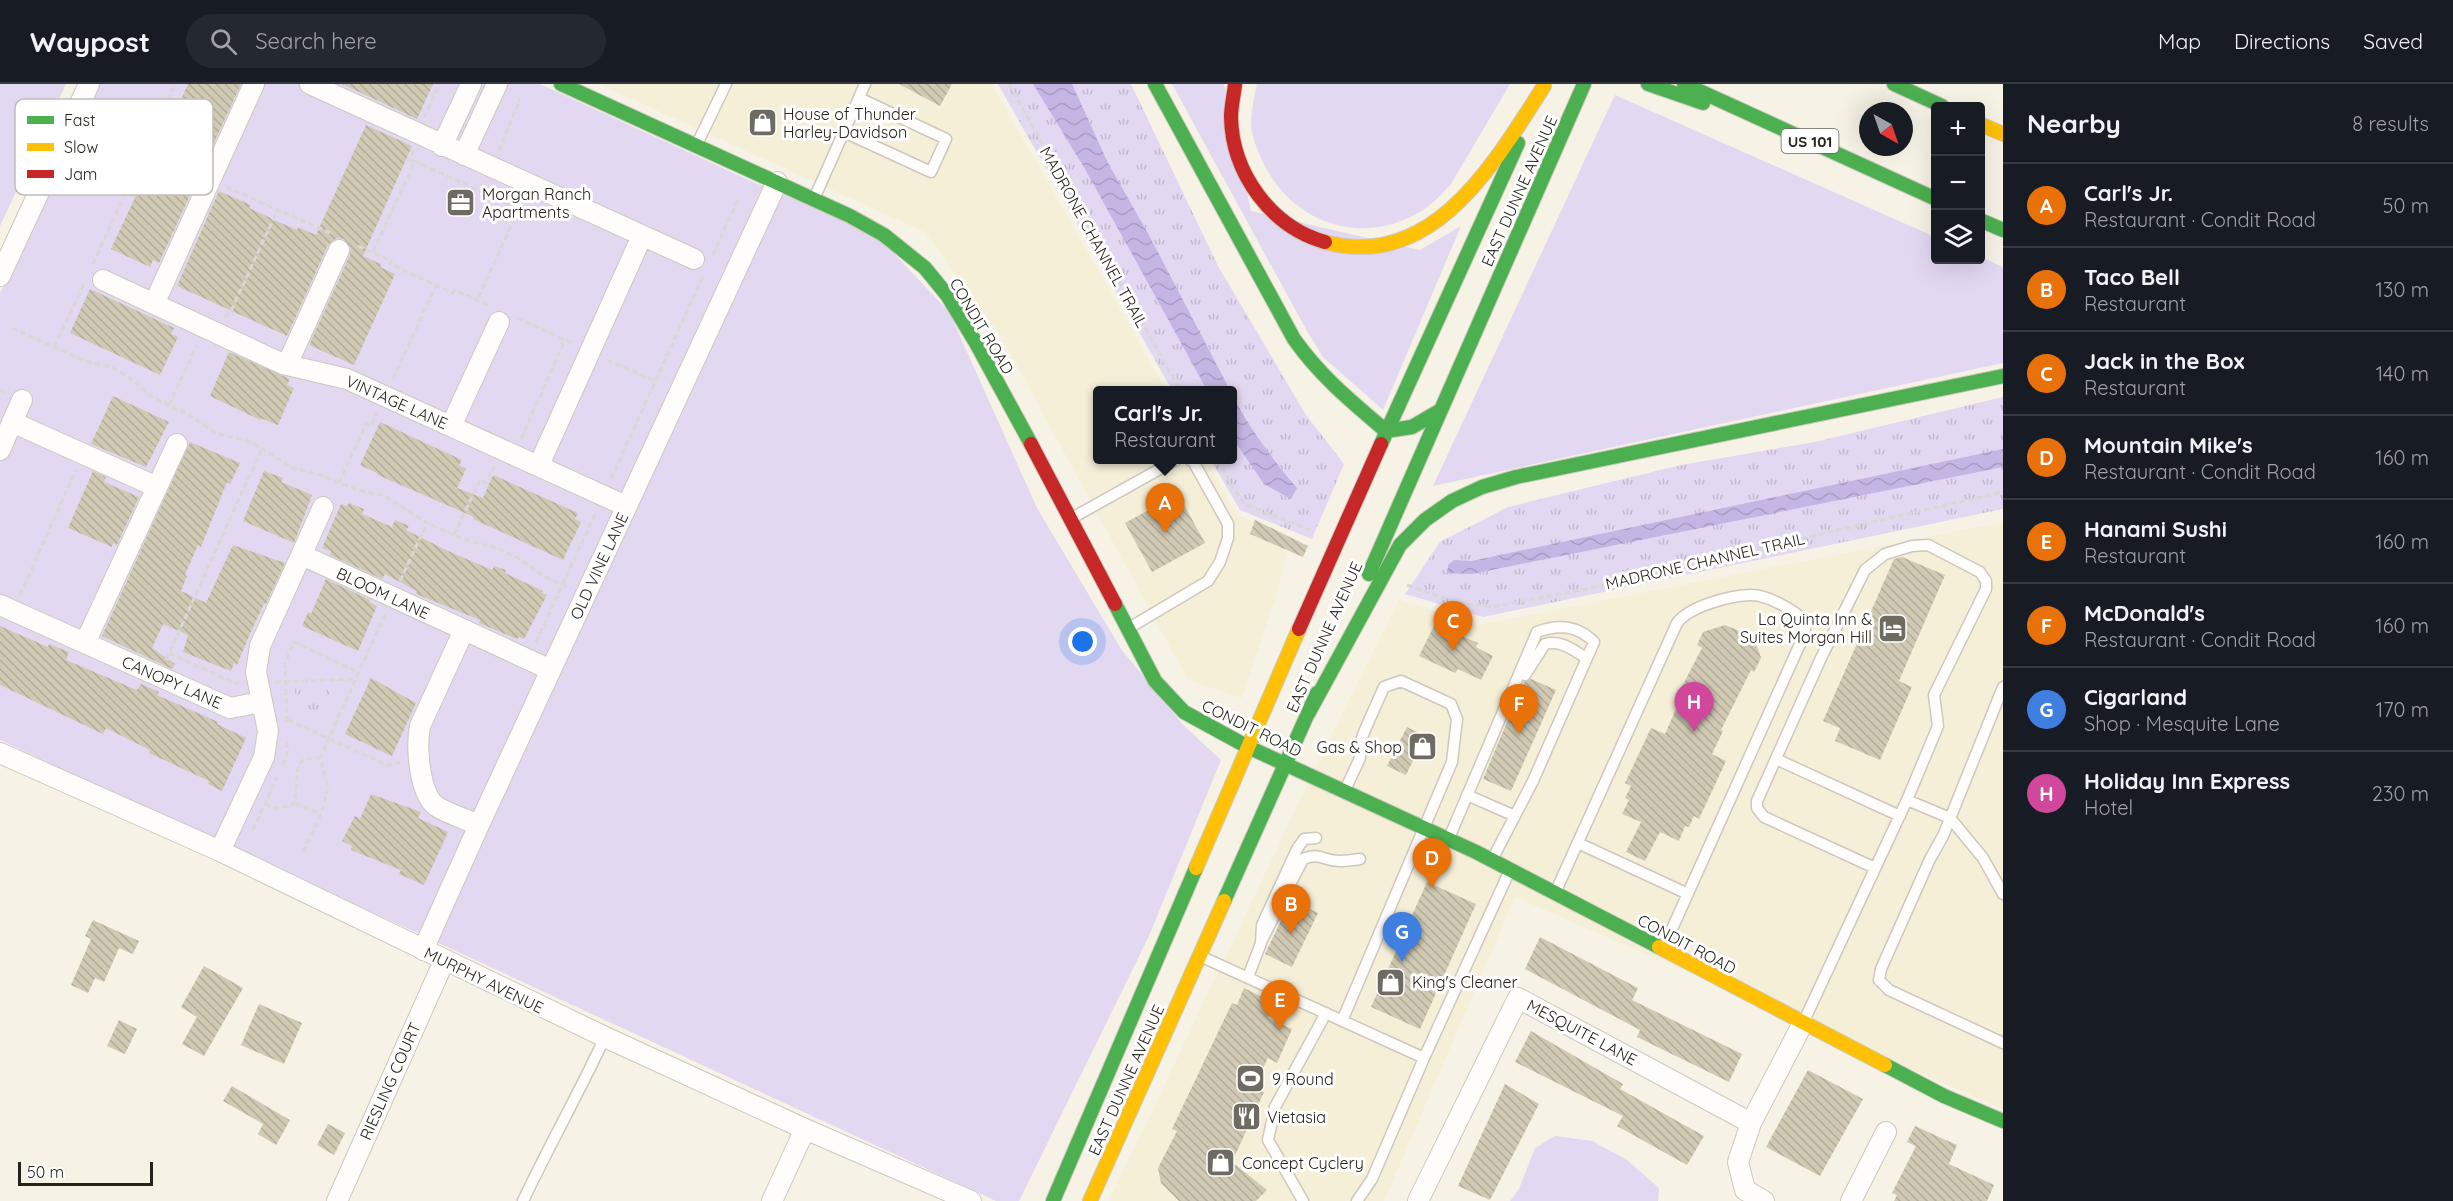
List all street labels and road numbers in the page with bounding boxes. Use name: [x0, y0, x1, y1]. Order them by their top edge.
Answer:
street label: EAST DUNNE AVENUE: [1477, 113, 1561, 269]
road number: US 101: [1782, 129, 1838, 153]
street label: MADRONE CHANNEL TRAIL: [1036, 143, 1152, 331]
street label: CONDIT ROAD: [945, 274, 1019, 378]
street label: VINTAGE LANE: [343, 371, 451, 433]
street label: OLD VINE LANE: [565, 509, 633, 623]
street label: MADRONE CHANNEL TRAIL: [1603, 528, 1807, 594]
street label: EAST DUNNE AVENUE: [1282, 559, 1366, 715]
street label: BLOOM LANE: [333, 563, 433, 623]
street label: CANOPY LANE: [119, 651, 225, 713]
street label: CONDIT ROAD: [1199, 695, 1305, 761]
street label: CONDIT ROAD: [1634, 910, 1740, 978]
street label: MURPHY AVENUE: [421, 942, 547, 1018]
street label: MESQUITE LANE: [1524, 995, 1640, 1069]
street label: EAST DUNNE AVENUE: [1084, 1002, 1168, 1158]
street label: RIESLING COURT: [355, 1019, 425, 1143]

